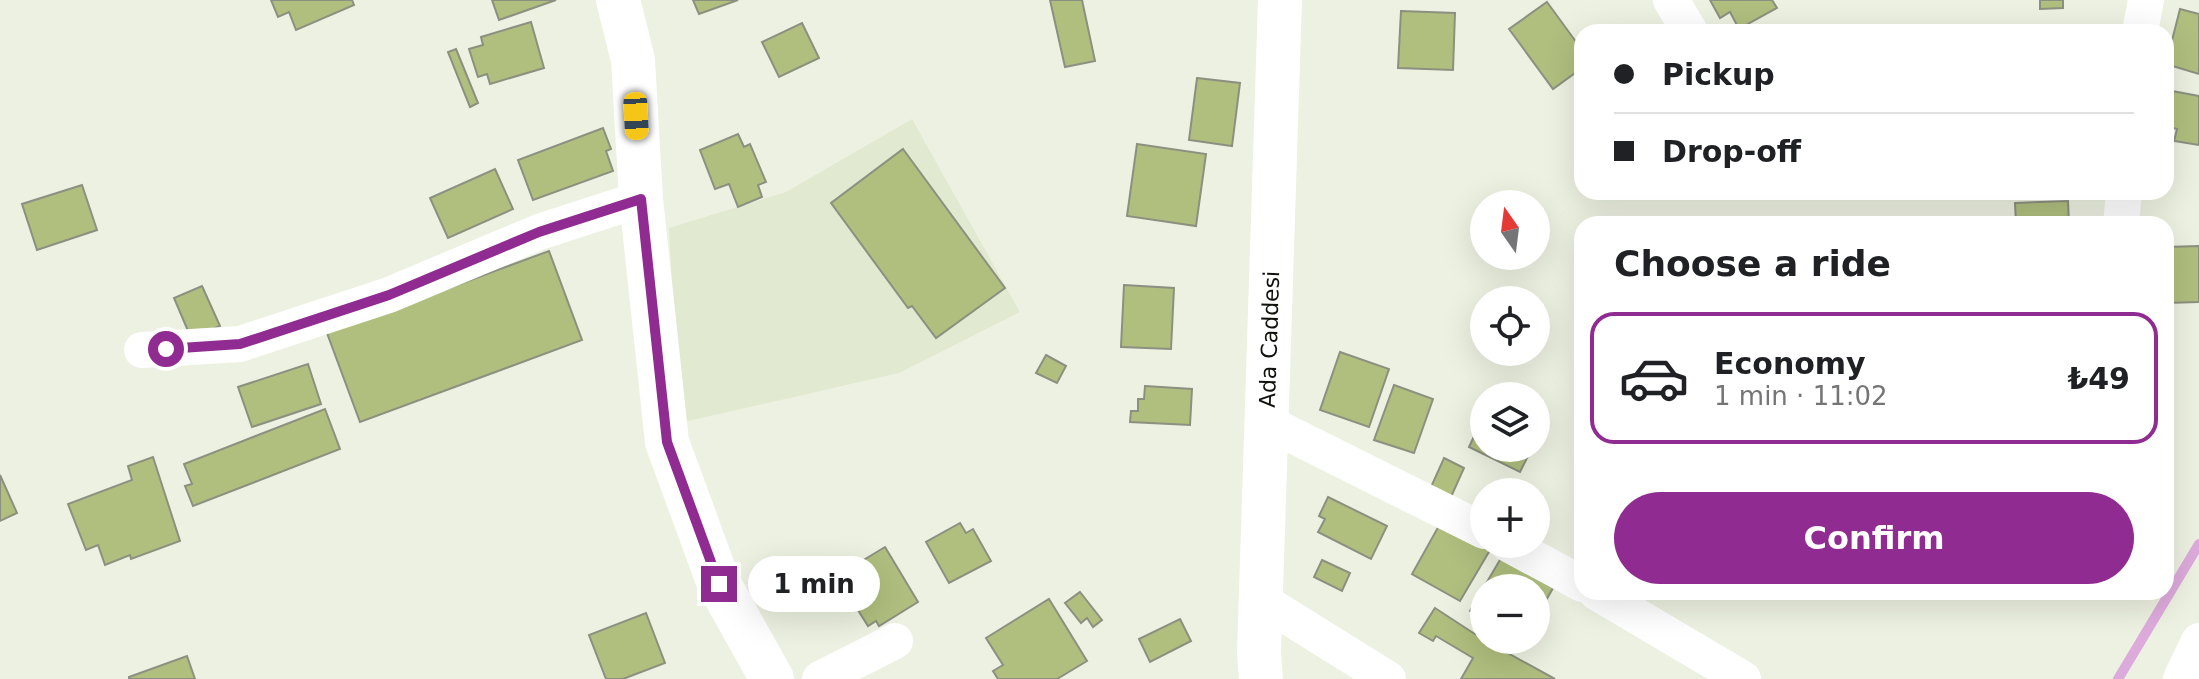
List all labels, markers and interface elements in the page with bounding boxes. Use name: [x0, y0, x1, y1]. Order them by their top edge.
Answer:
text: Pickup: [1662, 57, 1775, 92]
car: [623, 91, 649, 141]
text: Drop-off: [1662, 134, 1801, 169]
north arrow: [1470, 190, 1550, 270]
map controls: [1470, 190, 1550, 654]
text: Choose a ride: [1614, 243, 1891, 284]
street label: Ada Caddesi: [1254, 270, 1284, 408]
button: locate: [1470, 286, 1550, 366]
route start: [148, 331, 184, 367]
icon: car: [1618, 342, 1690, 414]
text: Economy: [1714, 346, 1866, 381]
text: ₺49: [2067, 361, 2130, 396]
text: 1 min · 11:02: [1714, 381, 1888, 411]
button: layers: [1470, 382, 1550, 462]
button: +: [1470, 478, 1550, 558]
button: Confirm: [1614, 492, 2134, 584]
callout: 1 min: [747, 556, 879, 612]
route end: [701, 566, 737, 602]
text: 1 min: [773, 569, 855, 599]
button: −: [1470, 574, 1550, 654]

